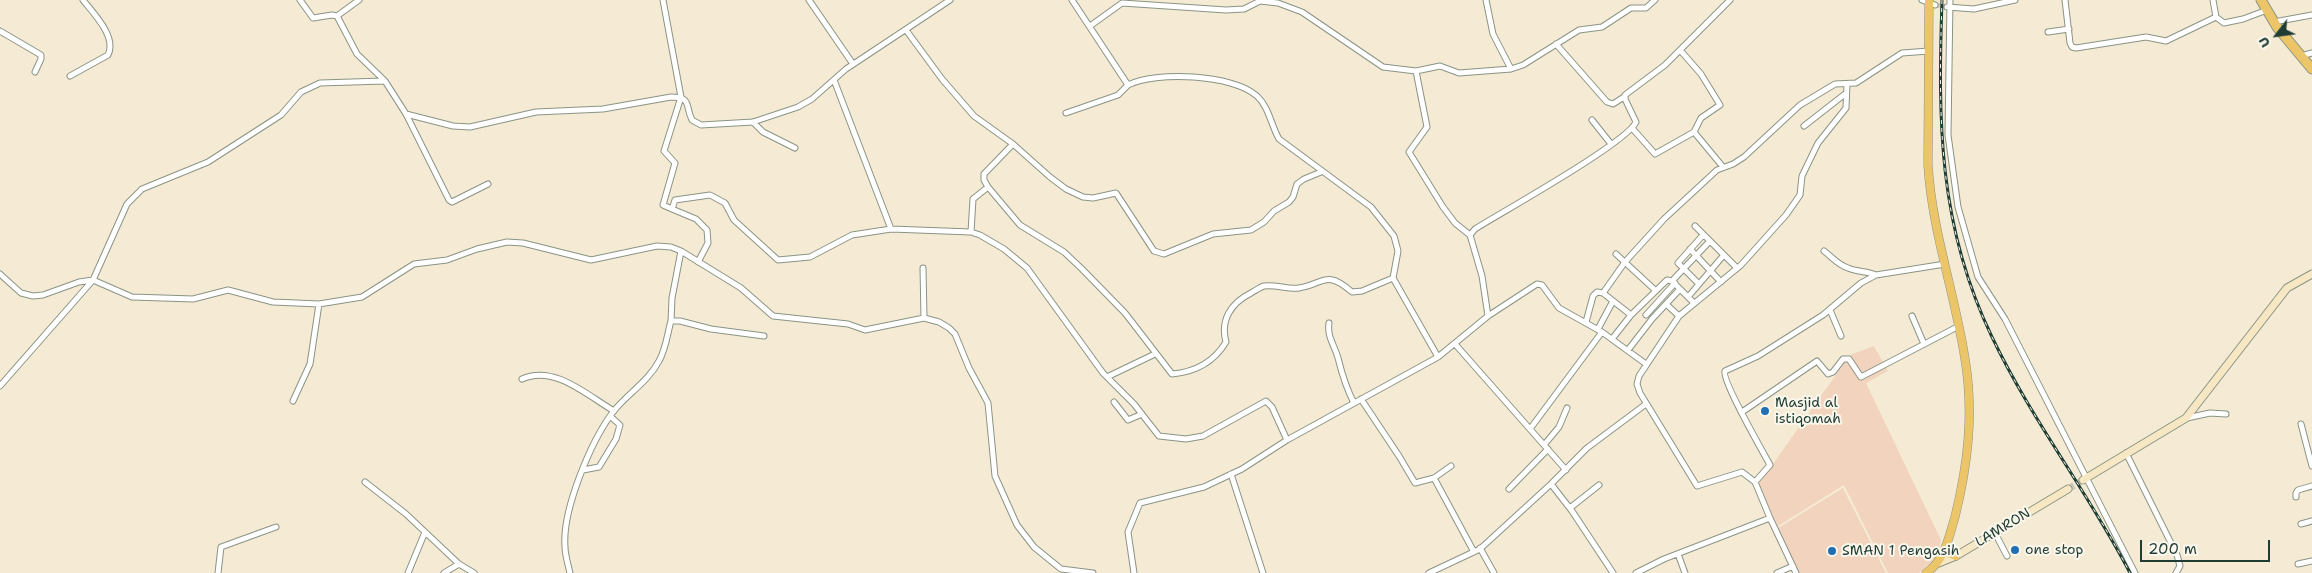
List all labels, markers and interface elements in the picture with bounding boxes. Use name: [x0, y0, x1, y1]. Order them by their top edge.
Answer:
north arrow: [2252, 10, 2302, 60]
text: U: [2254, 34, 2274, 51]
place label: Masjid al istiqomah: [1775, 395, 1841, 428]
marker: Masjid al istiqomah: [1759, 405, 1771, 417]
street label: LAMRON: [1972, 505, 2034, 551]
scale bar: [2142, 530, 2272, 562]
text: 200 m: [2148, 539, 2197, 559]
place label: one stop: [2025, 542, 2083, 558]
place label: SMAN 1 Pengasih: [1842, 543, 1960, 559]
marker: one stop: [2009, 544, 2021, 556]
marker: SMAN 1 Pengasih: [1826, 545, 1838, 557]

